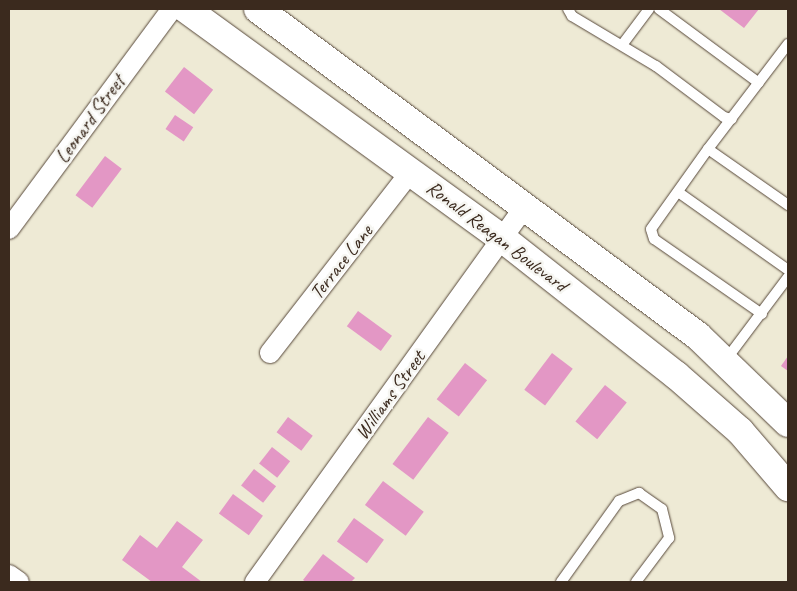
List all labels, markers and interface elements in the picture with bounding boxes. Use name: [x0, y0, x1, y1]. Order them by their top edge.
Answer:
street label: Leonard Street: [50, 70, 130, 168]
street label: Ronald Reagan Boulevard: [422, 175, 572, 297]
street label: Terrace Lane: [305, 220, 377, 304]
street label: Williams Street: [350, 346, 430, 444]

